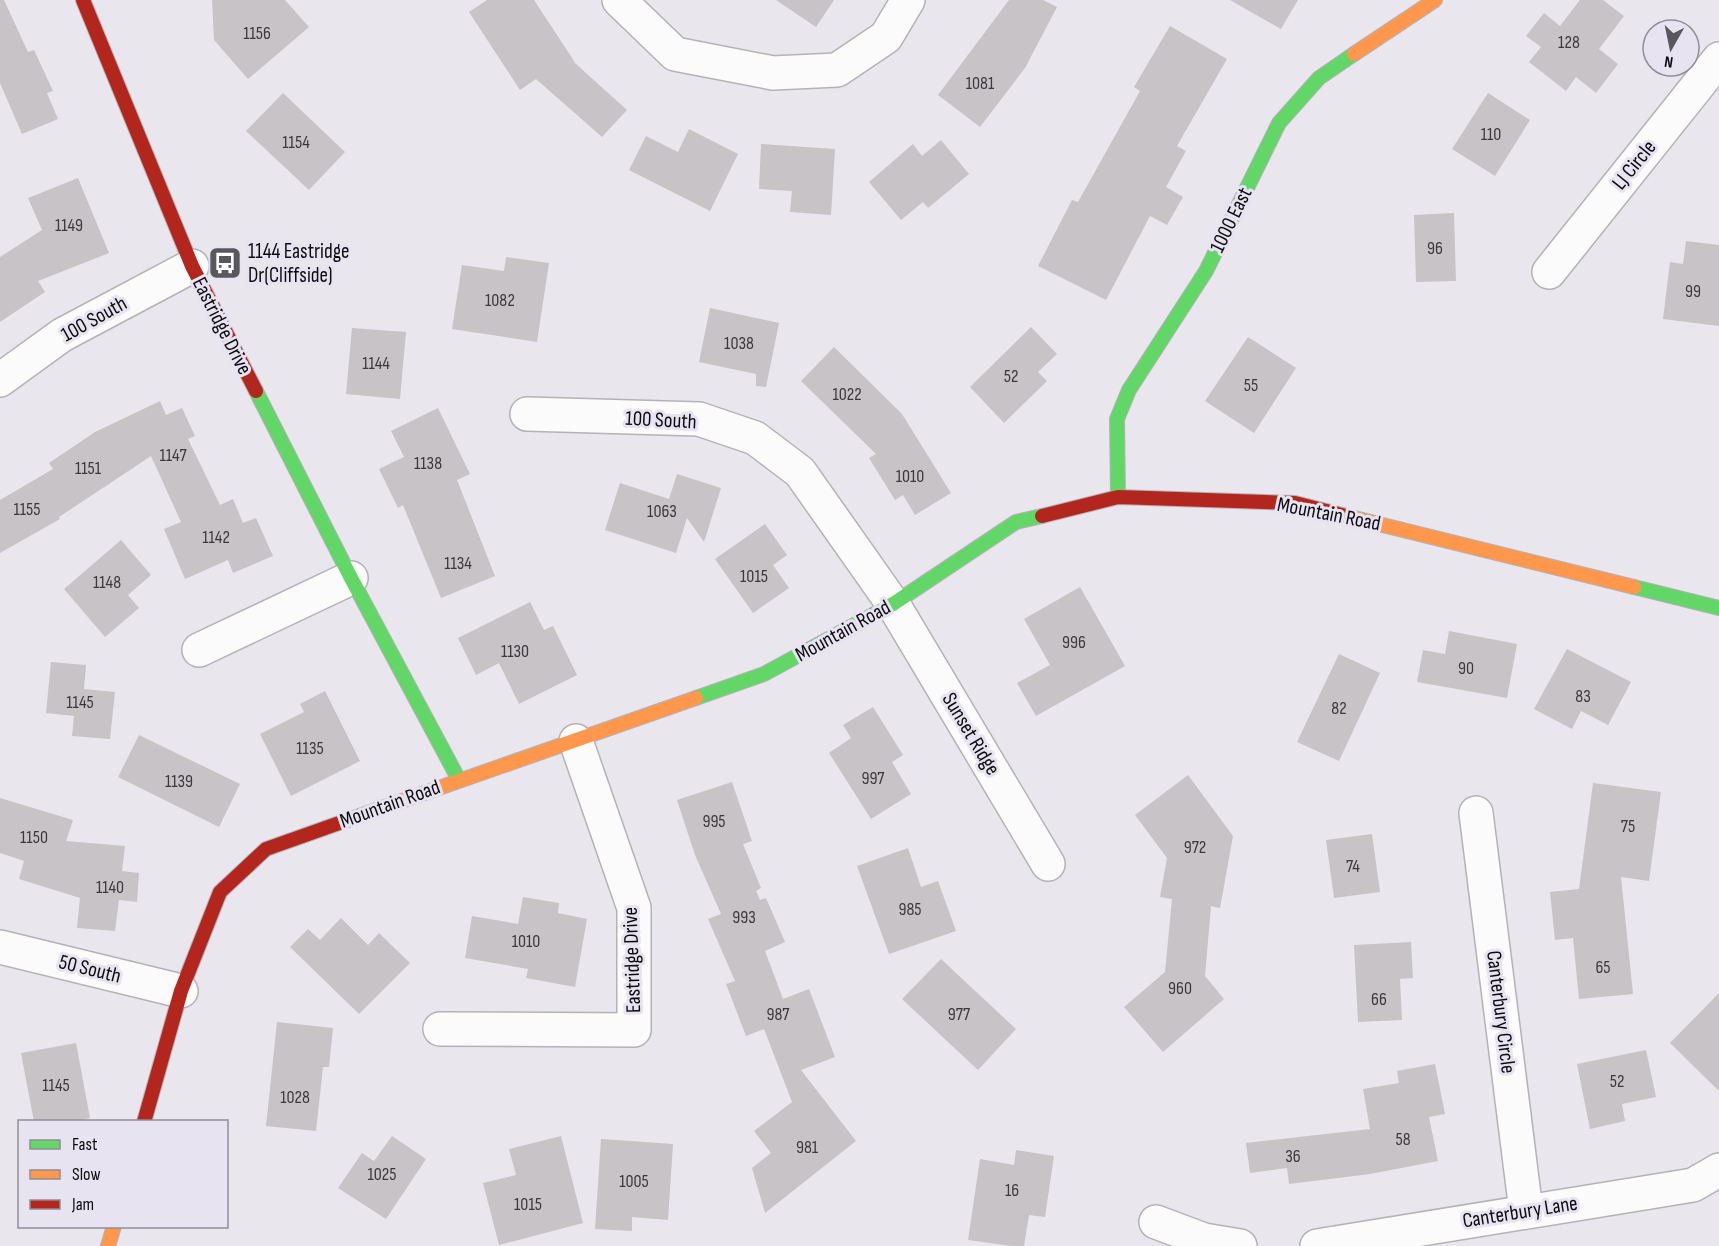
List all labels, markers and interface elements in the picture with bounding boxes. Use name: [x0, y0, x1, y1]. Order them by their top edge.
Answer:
north arrow: [1641, 18, 1701, 78]
house number: 1156: [243, 23, 271, 44]
house number: 128: [1558, 32, 1580, 53]
text: N: [1663, 51, 1675, 71]
house number: 1081: [966, 73, 995, 94]
house number: 110: [1481, 124, 1501, 145]
house number: 1154: [282, 132, 310, 153]
street label: LJ Circle: [1607, 135, 1661, 195]
street label: 1000 East: [1205, 183, 1257, 257]
house number: 1149: [55, 215, 83, 236]
house number: 96: [1427, 238, 1443, 259]
place label: 1144 Eastridge Dr(Cliffside): [248, 239, 349, 288]
bus stop icon: 1144 Eastridge Dr(Cliffside): [207, 245, 243, 281]
street label: Eastridge Drive: [187, 273, 257, 379]
house number: 99: [1685, 281, 1701, 302]
house number: 1082: [485, 290, 515, 311]
street label: 100 South: [57, 291, 131, 347]
house number: 1038: [724, 333, 754, 354]
house number: 1144: [362, 353, 390, 374]
house number: 52: [1004, 366, 1018, 387]
house number: 55: [1244, 375, 1258, 396]
house number: 1022: [832, 384, 862, 405]
street label: 100 South: [625, 406, 697, 434]
house number: 1147: [159, 445, 187, 466]
house number: 1138: [414, 453, 442, 474]
house number: 1151: [75, 458, 102, 479]
house number: 1010: [896, 466, 924, 487]
street label: Mountain Road: [1275, 492, 1383, 536]
house number: 1155: [13, 499, 41, 520]
house number: 1063: [647, 501, 677, 522]
house number: 1142: [202, 527, 230, 548]
house number: 1134: [444, 553, 472, 574]
house number: 1015: [740, 566, 768, 587]
house number: 1148: [93, 572, 121, 593]
street label: Mountain Road: [791, 595, 895, 667]
house number: 996: [1062, 632, 1086, 653]
house number: 1130: [501, 641, 529, 662]
house number: 90: [1458, 658, 1474, 679]
house number: 83: [1575, 686, 1591, 707]
street label: Sunset Ridge: [937, 688, 1005, 780]
house number: 1145: [66, 692, 94, 713]
house number: 82: [1331, 698, 1347, 719]
house number: 1135: [296, 738, 324, 759]
house number: 997: [861, 768, 885, 789]
house number: 1139: [165, 771, 193, 792]
street label: Mountain Road: [337, 774, 443, 834]
house number: 995: [702, 811, 726, 832]
house number: 75: [1621, 816, 1635, 837]
house number: 1150: [20, 827, 48, 848]
house number: 972: [1184, 837, 1206, 858]
house number: 74: [1346, 856, 1360, 877]
house number: 1140: [96, 877, 124, 898]
house number: 985: [898, 899, 922, 920]
street label: Eastridge Drive: [618, 907, 646, 1013]
house number: 993: [732, 907, 756, 928]
house number: 1010: [512, 931, 540, 952]
street label: 50 South: [56, 949, 124, 989]
street label: Canterbury Circle: [1481, 949, 1521, 1075]
house number: 65: [1595, 957, 1611, 978]
house number: 960: [1168, 978, 1192, 999]
house number: 66: [1371, 989, 1387, 1010]
house number: 987: [767, 1004, 790, 1025]
house number: 977: [948, 1004, 971, 1025]
house number: 52: [1610, 1071, 1624, 1092]
house number: 1145: [42, 1075, 70, 1096]
house number: 1028: [280, 1087, 310, 1108]
legend: [18, 1120, 228, 1228]
house number: 58: [1395, 1129, 1411, 1150]
text: Fast: [72, 1134, 98, 1155]
house number: 981: [796, 1137, 819, 1158]
house number: 36: [1285, 1146, 1301, 1167]
text: Slow: [72, 1164, 101, 1185]
house number: 1025: [368, 1164, 396, 1185]
house number: 1005: [619, 1171, 649, 1192]
house number: 16: [1005, 1180, 1019, 1201]
street label: Canterbury Lane: [1461, 1191, 1579, 1233]
text: Jam: [71, 1194, 94, 1215]
house number: 1015: [514, 1194, 542, 1215]

